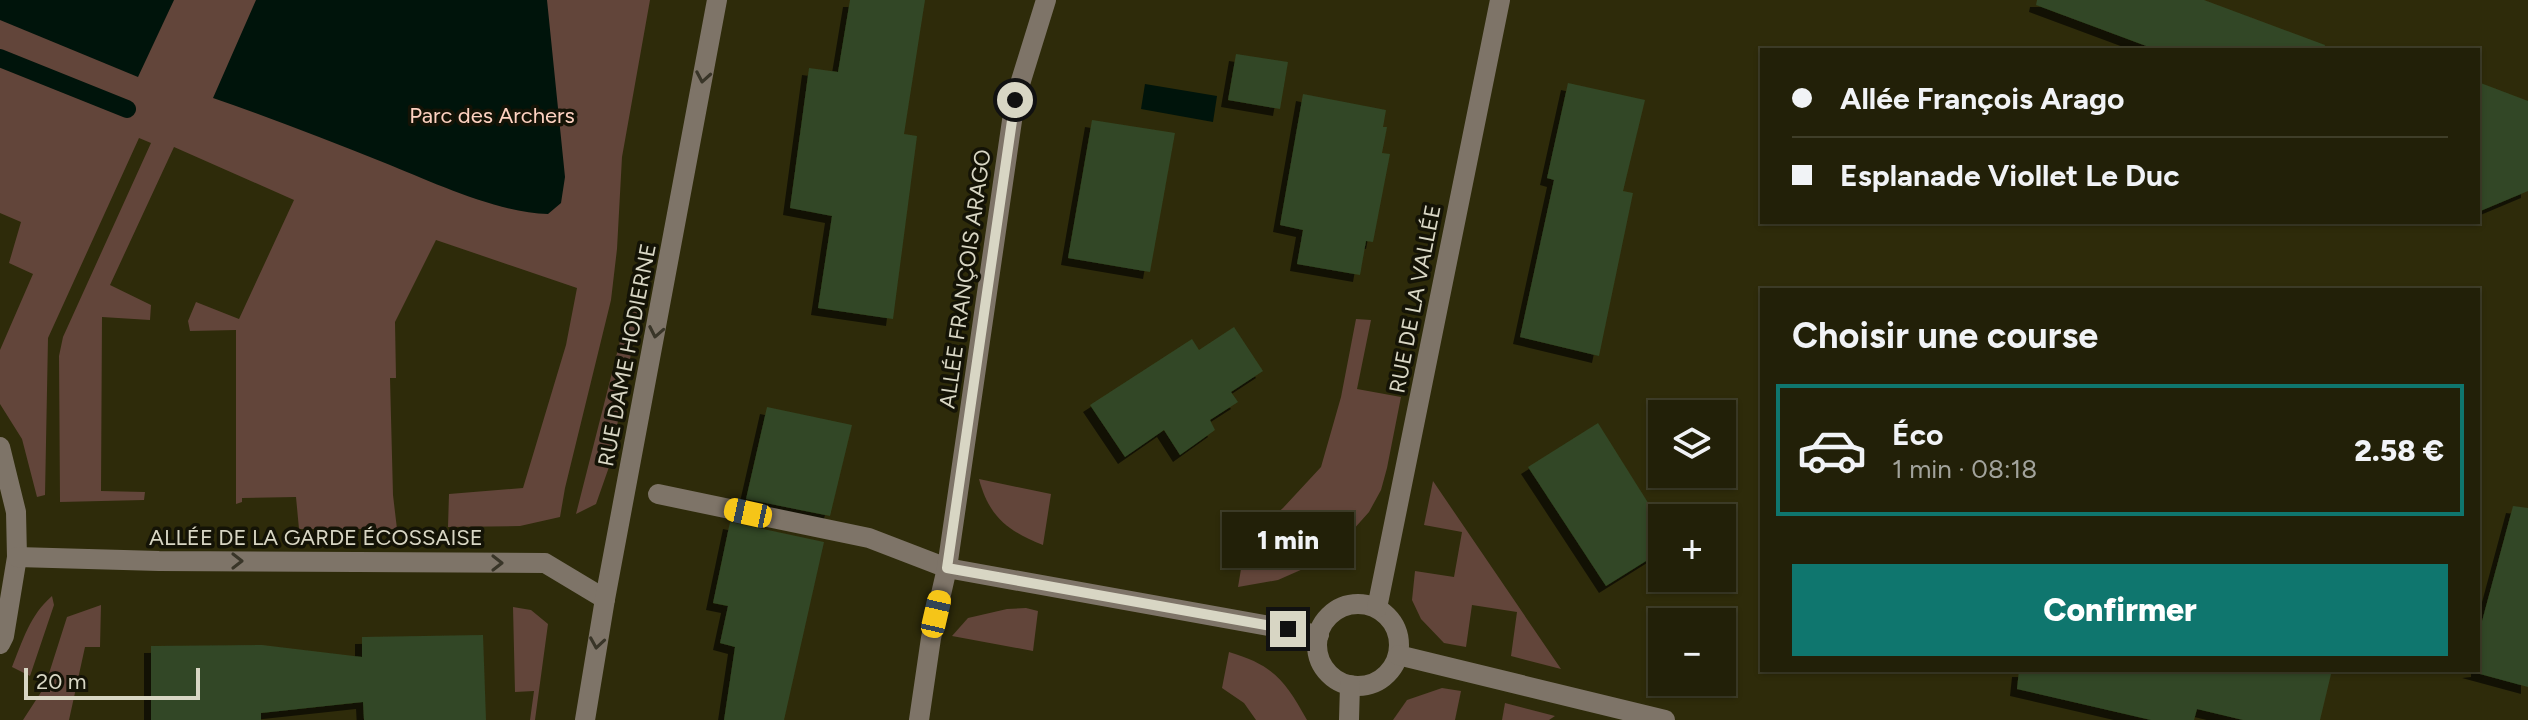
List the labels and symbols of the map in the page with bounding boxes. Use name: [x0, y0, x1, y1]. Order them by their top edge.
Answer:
one-way arrow: [696, 70, 713, 84]
route start: [997, 82, 1033, 118]
park label: Parc des Archers: [409, 102, 575, 129]
street label: ALLÉE FRANÇOIS ARAGO: [933, 148, 997, 410]
street label: RUE DE LA VALLÉE: [1384, 203, 1446, 395]
street label: RUE DAME HODIERNE: [592, 241, 662, 469]
one-way arrow: [648, 326, 665, 339]
car: [722, 496, 774, 530]
callout: 1 min: [1222, 513, 1354, 569]
street label: ALLÉE DE LA GARDE ÉCOSSAISE: [149, 524, 483, 551]
one-way arrow: [231, 552, 244, 570]
one-way arrow: [491, 554, 504, 572]
car: [919, 588, 953, 640]
route end: [1270, 611, 1306, 647]
one-way arrow: [590, 636, 607, 650]
scale bar: [24, 664, 200, 700]

